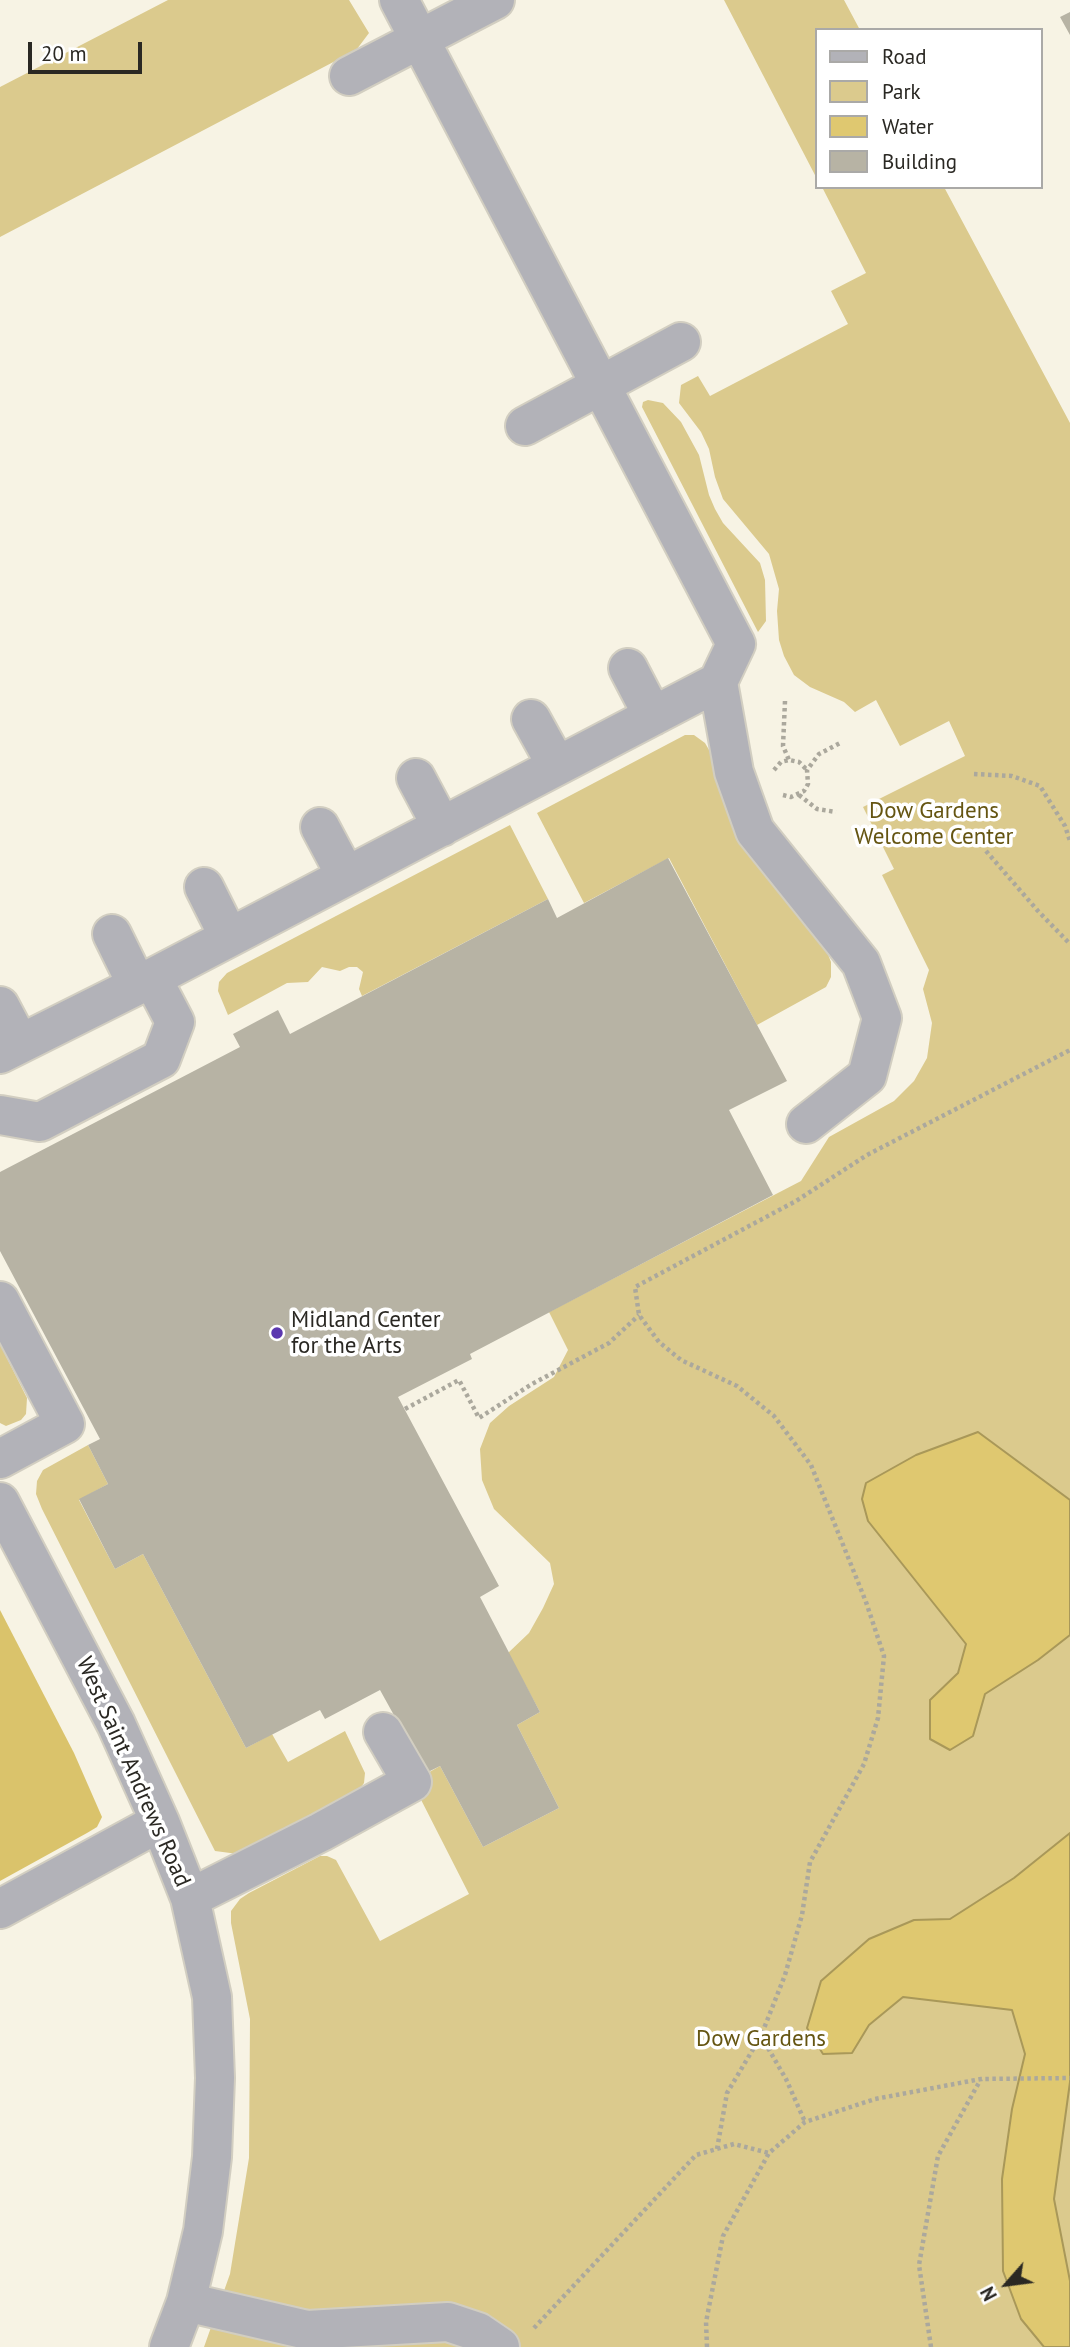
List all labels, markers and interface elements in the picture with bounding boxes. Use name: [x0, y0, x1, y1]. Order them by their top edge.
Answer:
scale bar: [32, 28, 145, 72]
legend: [814, 28, 1042, 189]
text: 20 m: [41, 40, 87, 67]
text: Road: [882, 43, 926, 70]
text: Park: [882, 78, 921, 105]
text: Water: [882, 113, 934, 140]
text: Building: [882, 148, 957, 175]
park label: Dow Gardens Welcome Center: [855, 797, 1013, 851]
place label: Midland Center for the Arts: [291, 1306, 441, 1360]
marker: Midland Center for the Arts: [269, 1325, 285, 1341]
street label: West Saint Andrews Road: [70, 1653, 196, 1891]
park label: Dow Gardens: [696, 2025, 826, 2053]
north arrow: [972, 2249, 1042, 2319]
text: N: [975, 2283, 1002, 2305]

